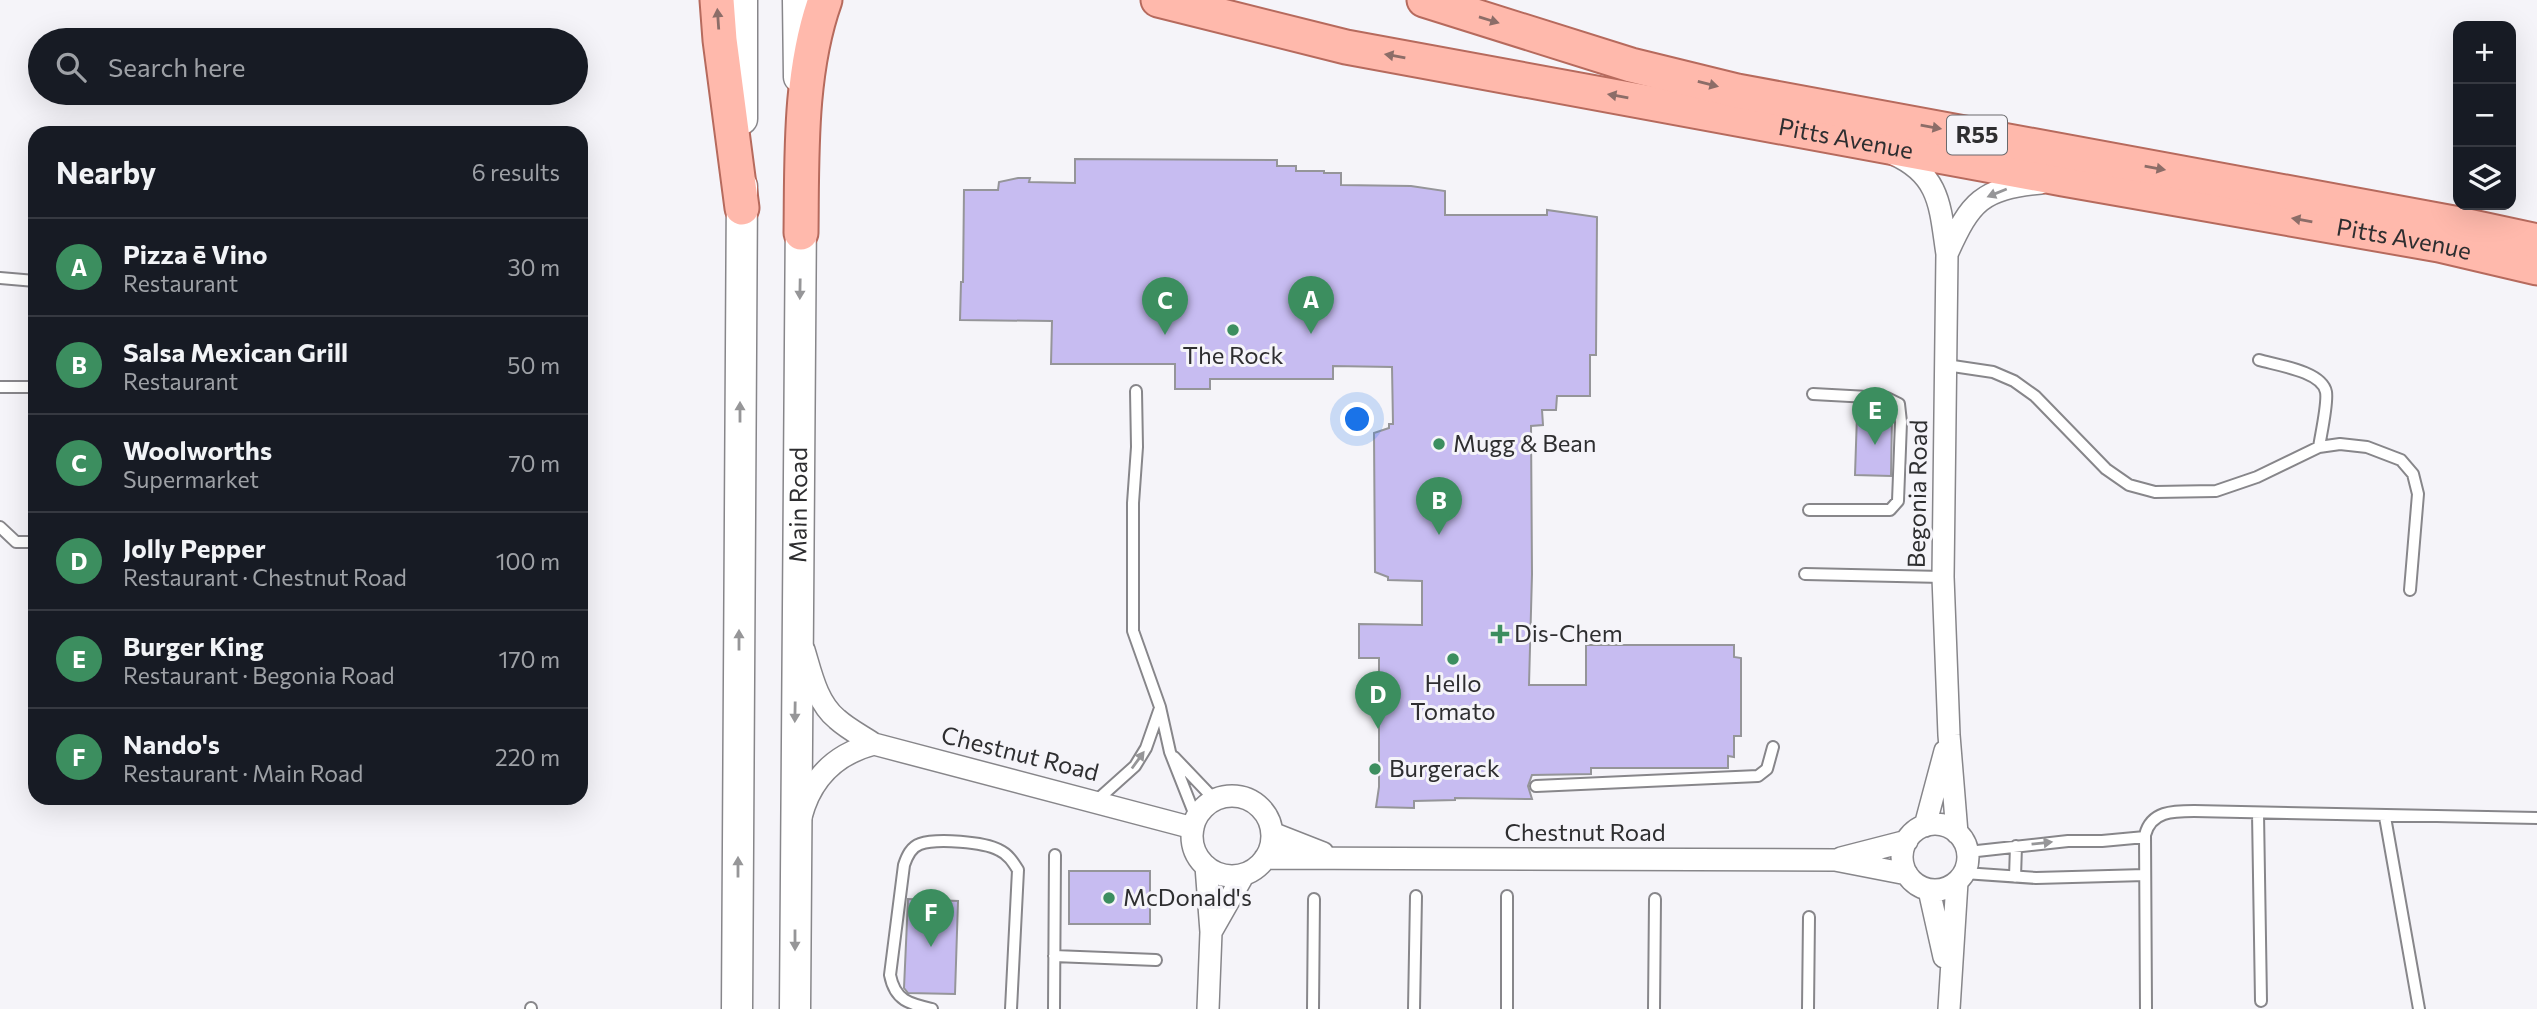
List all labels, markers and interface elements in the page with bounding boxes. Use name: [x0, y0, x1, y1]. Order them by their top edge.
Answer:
one-way arrow: [712, 7, 723, 29]
one-way arrow: [1479, 16, 1500, 26]
map controls: [2453, 21, 2516, 210]
button: +: [2453, 21, 2516, 84]
search box: [28, 28, 588, 105]
icon: search: [52, 48, 90, 86]
one-way arrow: [1383, 50, 1405, 61]
text: Search here: [108, 51, 246, 82]
one-way arrow: [1697, 79, 1719, 90]
button: −: [2453, 84, 2516, 147]
one-way arrow: [1607, 90, 1629, 101]
street label: Pitts Avenue: [1776, 111, 1916, 164]
road number: R55: [1947, 116, 2007, 154]
one-way arrow: [1920, 122, 1942, 133]
button: layers: [2453, 147, 2516, 210]
text: Nearby: [56, 153, 156, 190]
text: 6 results: [472, 158, 560, 186]
one-way arrow: [2144, 163, 2166, 174]
one-way arrow: [1987, 187, 2007, 199]
street label: Pitts Avenue: [2334, 211, 2474, 265]
one-way arrow: [2291, 214, 2313, 225]
text: Pizza ē Vino: [123, 238, 268, 269]
text: A: [71, 253, 87, 281]
text: 30 m: [507, 253, 560, 281]
text: Restaurant: [123, 269, 238, 297]
pin: A: [1288, 276, 1334, 334]
pin: C: [1142, 277, 1188, 335]
one-way arrow: [794, 278, 806, 300]
marker: The Rock: [1225, 322, 1241, 338]
text: Salsa Mexican Grill: [123, 336, 348, 367]
place label: The Rock: [1183, 340, 1283, 369]
text: B: [71, 351, 87, 379]
text: 50 m: [507, 351, 560, 379]
text: Restaurant: [123, 367, 238, 395]
pin: E: [1852, 387, 1898, 445]
one-way arrow: [734, 401, 746, 423]
your location: [1340, 402, 1374, 436]
street label: Begonia Road: [1901, 420, 1932, 568]
place label: Mugg & Bean: [1453, 428, 1597, 457]
text: Woolworths: [123, 434, 272, 465]
marker: Mugg & Bean: [1431, 436, 1447, 452]
street label: Main Road: [782, 447, 812, 563]
text: C: [71, 449, 87, 477]
text: 70 m: [508, 449, 560, 477]
text: Supermarket: [123, 465, 259, 493]
pin: B: [1416, 477, 1462, 535]
text: Jolly Pepper: [123, 532, 266, 563]
text: D: [71, 547, 87, 575]
text: 100 m: [496, 547, 560, 575]
text: Restaurant · Chestnut Road: [123, 563, 407, 591]
place label: Dis-Chem: [1514, 618, 1623, 647]
marker: Dis-Chem: [1492, 626, 1508, 642]
one-way arrow: [733, 629, 745, 651]
text: Burger King: [123, 630, 264, 661]
text: E: [72, 645, 86, 673]
text: 170 m: [499, 645, 560, 673]
marker: Hello Tomato: [1445, 651, 1461, 667]
text: Restaurant · Begonia Road: [123, 661, 395, 689]
place label: Hello Tomato: [1410, 668, 1496, 725]
pin: D: [1355, 671, 1401, 729]
one-way arrow: [790, 701, 801, 723]
street label: Chestnut Road: [939, 719, 1102, 786]
text: Nando's: [123, 728, 220, 759]
text: F: [72, 743, 86, 771]
text: 220 m: [495, 743, 560, 771]
one-way arrow: [1130, 751, 1144, 769]
place label: Burgerack: [1389, 753, 1500, 782]
text: Restaurant · Main Road: [123, 759, 363, 787]
marker: Burgerack: [1367, 761, 1383, 777]
street label: Chestnut Road: [1504, 817, 1666, 846]
one-way arrow: [2031, 837, 2053, 848]
one-way arrow: [732, 856, 743, 878]
place label: McDonald's: [1123, 882, 1252, 911]
pin: F: [908, 889, 954, 947]
marker: McDonald's: [1101, 890, 1117, 906]
one-way arrow: [789, 929, 801, 951]

